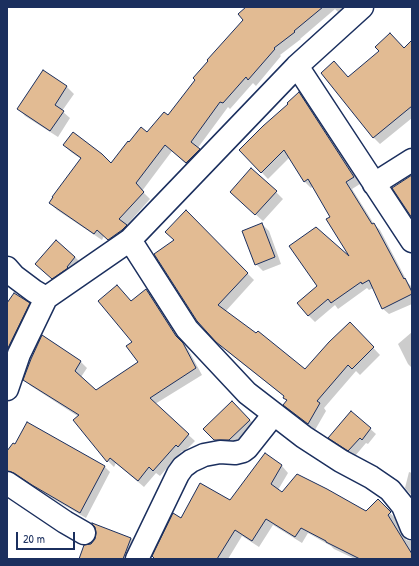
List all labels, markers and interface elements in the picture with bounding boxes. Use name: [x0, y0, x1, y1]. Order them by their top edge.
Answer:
scale bar: [18, 524, 77, 550]
text: 20 m: [23, 530, 45, 547]

